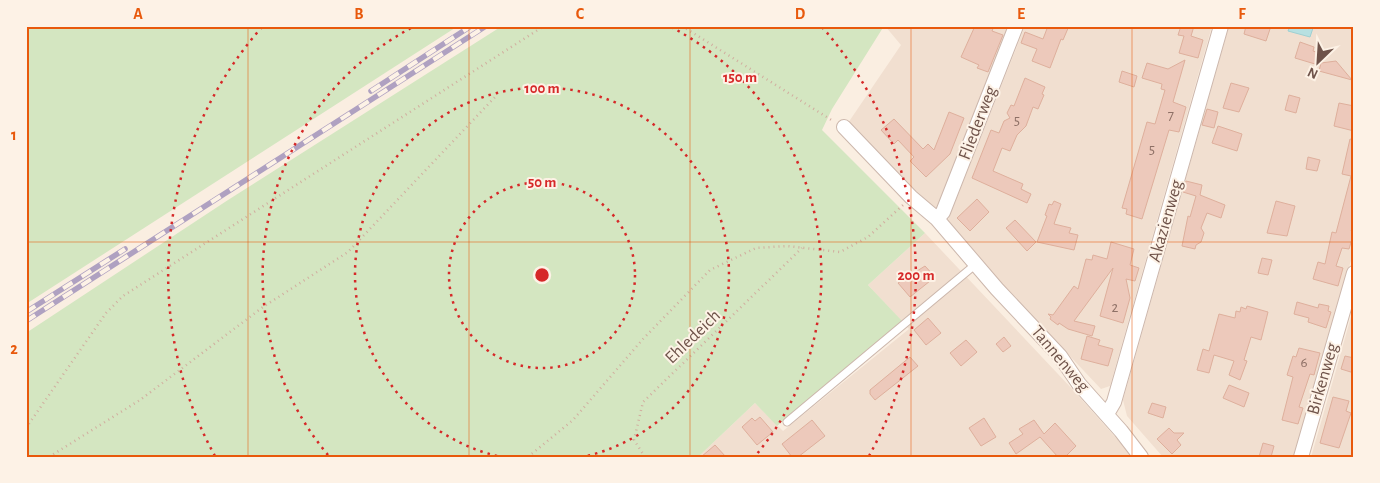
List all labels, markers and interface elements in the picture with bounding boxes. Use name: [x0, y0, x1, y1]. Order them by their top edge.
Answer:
text: A: [133, 6, 143, 22]
text: B: [354, 6, 364, 22]
text: C: [576, 6, 585, 22]
text: D: [795, 6, 806, 22]
text: E: [1017, 6, 1025, 22]
text: F: [1238, 6, 1246, 22]
north arrow: [1292, 38, 1342, 88]
text: N: [1306, 64, 1320, 81]
text: 150 m: [723, 70, 757, 85]
text: 100 m: [524, 81, 560, 96]
street label: Fliederweg: [956, 83, 1000, 162]
house number: 7: [1168, 108, 1174, 123]
house number: 5: [1014, 113, 1020, 128]
text: 1: [11, 127, 17, 143]
house number: 5: [1149, 142, 1155, 157]
text: 50 m: [528, 175, 556, 190]
street label: Akazienweg: [1146, 178, 1186, 264]
centre of rings: [533, 266, 551, 284]
text: 200 m: [897, 268, 935, 283]
house number: 2: [1112, 300, 1119, 315]
street label: Ehledeich: [662, 307, 724, 367]
street label: Tannenweg: [1027, 323, 1093, 396]
text: 2: [10, 341, 18, 357]
street label: Birkenweg: [1304, 341, 1342, 417]
house number: 6: [1300, 355, 1308, 370]

